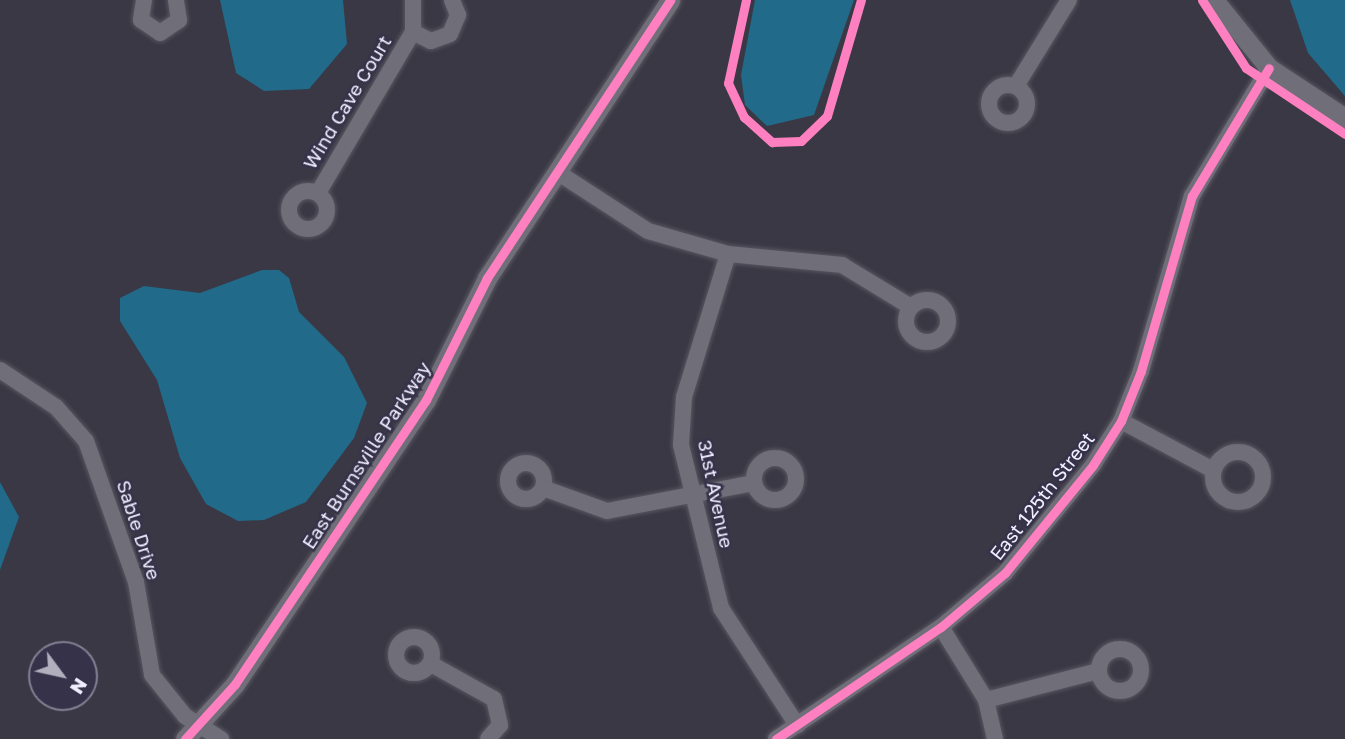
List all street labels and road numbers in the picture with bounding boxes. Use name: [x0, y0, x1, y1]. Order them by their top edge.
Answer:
street label: Wind Cave Court: [298, 31, 396, 173]
street label: East Burnsville Parkway: [297, 357, 435, 553]
street label: East 125th Street: [985, 427, 1099, 565]
street label: 31st Avenue: [693, 438, 739, 550]
street label: Sable Drive: [112, 477, 166, 583]

